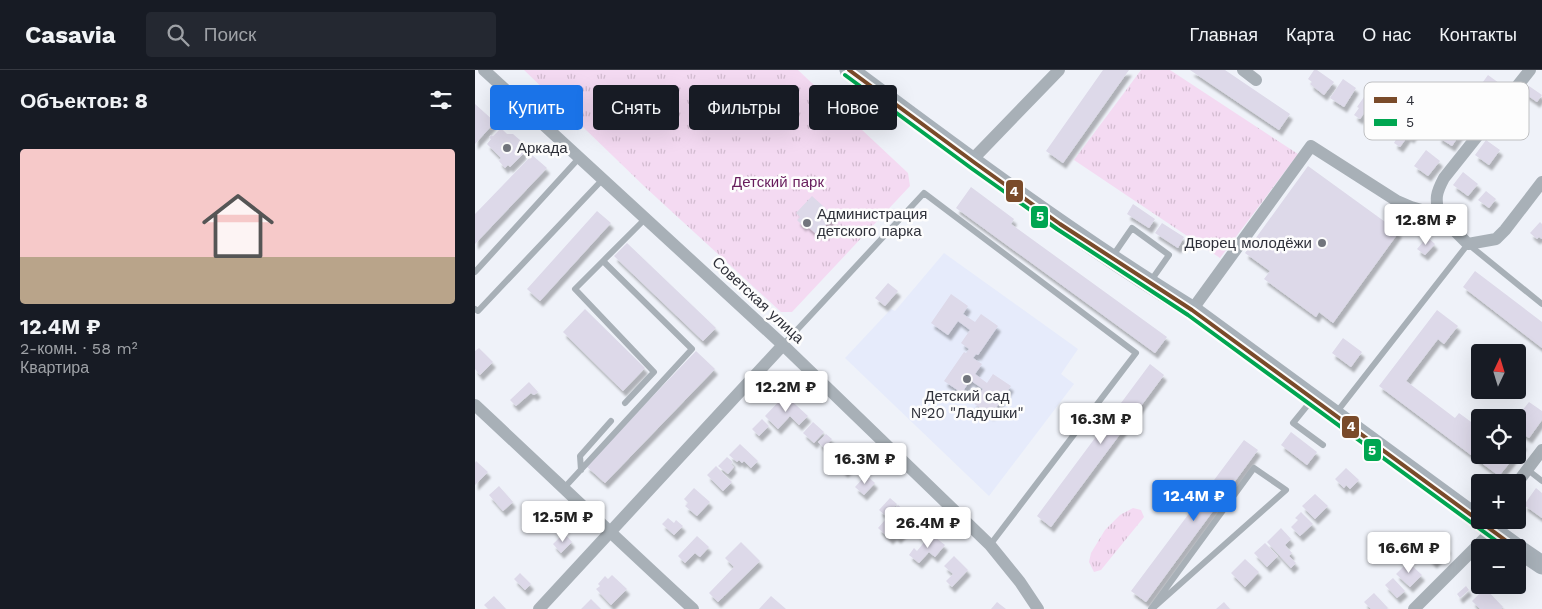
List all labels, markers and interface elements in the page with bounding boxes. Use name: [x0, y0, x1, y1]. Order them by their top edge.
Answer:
search box: [146, 12, 496, 57]
text: Casavia: [25, 21, 116, 49]
icon: search: [164, 21, 192, 49]
text: Поиск: [204, 23, 256, 46]
text: Главная: [1189, 24, 1258, 45]
text: Карта: [1286, 24, 1334, 45]
text: О нас: [1362, 24, 1411, 45]
text: Контакты: [1439, 24, 1517, 45]
legend: [1364, 82, 1529, 140]
chip: Купить: [490, 85, 583, 130]
chip: Снять: [593, 85, 679, 130]
chip: Фильтры: [689, 85, 799, 130]
chip: Новое: [809, 85, 897, 130]
icon: filters: [427, 86, 455, 114]
text: Объектов: 8: [20, 88, 148, 113]
text: 4: [1406, 92, 1415, 108]
text: 5: [1406, 114, 1414, 130]
place label: Аркада: [517, 139, 568, 157]
marker: Аркада: [501, 142, 513, 154]
park label: Детский парк: [732, 173, 824, 191]
line badge: 4: [1005, 179, 1024, 203]
icon: home: [193, 181, 283, 271]
text: 4: [1009, 183, 1019, 199]
pin: 12.8M ₽: [1380, 204, 1472, 246]
place label: Администрация детского парка: [817, 205, 927, 240]
line badge: 5: [1030, 205, 1049, 229]
text: 5: [1036, 208, 1044, 224]
text: 12.8M ₽: [1395, 210, 1457, 229]
marker: Администрация детского парка: [801, 217, 813, 229]
place label: Дворец молодёжи: [1185, 234, 1312, 252]
marker: Дворец молодёжи: [1316, 237, 1328, 249]
street label: Советская улица: [708, 253, 808, 348]
text: 12.4M ₽: [20, 314, 101, 339]
text: 2-комн. · 58 m²: [20, 339, 138, 358]
north arrow: [1471, 344, 1526, 399]
map controls: [1471, 344, 1526, 594]
text: Квартира: [20, 358, 89, 377]
pin: 12.2M ₽: [740, 370, 832, 413]
marker: Детский сад №20 "Ладушки": [961, 373, 973, 385]
text: 12.2M ₽: [756, 377, 816, 396]
place label: Детский сад №20 "Ладушки": [910, 387, 1024, 422]
pin: 16.3M ₽: [1055, 402, 1147, 445]
text: 16.3M ₽: [1070, 409, 1132, 428]
button: locate: [1471, 409, 1526, 464]
line badge: 4: [1341, 415, 1360, 439]
text: 4: [1346, 418, 1356, 434]
line badge: 5: [1363, 438, 1382, 462]
pin: 16.3M ₽: [819, 442, 911, 485]
text: 5: [1368, 442, 1376, 458]
text: 16.3M ₽: [834, 449, 896, 468]
button: +: [1471, 474, 1526, 529]
pin: 12.4M ₽: [1148, 480, 1240, 522]
text: 12.4M ₽: [1163, 486, 1225, 505]
pin: 12.5M ₽: [517, 500, 609, 543]
pin: 26.4M ₽: [882, 506, 974, 549]
text: 12.5M ₽: [533, 507, 593, 526]
text: 26.4M ₽: [896, 513, 960, 532]
pin: 16.6M ₽: [1363, 532, 1455, 574]
text: 16.6M ₽: [1378, 538, 1440, 557]
button: −: [1471, 539, 1526, 594]

